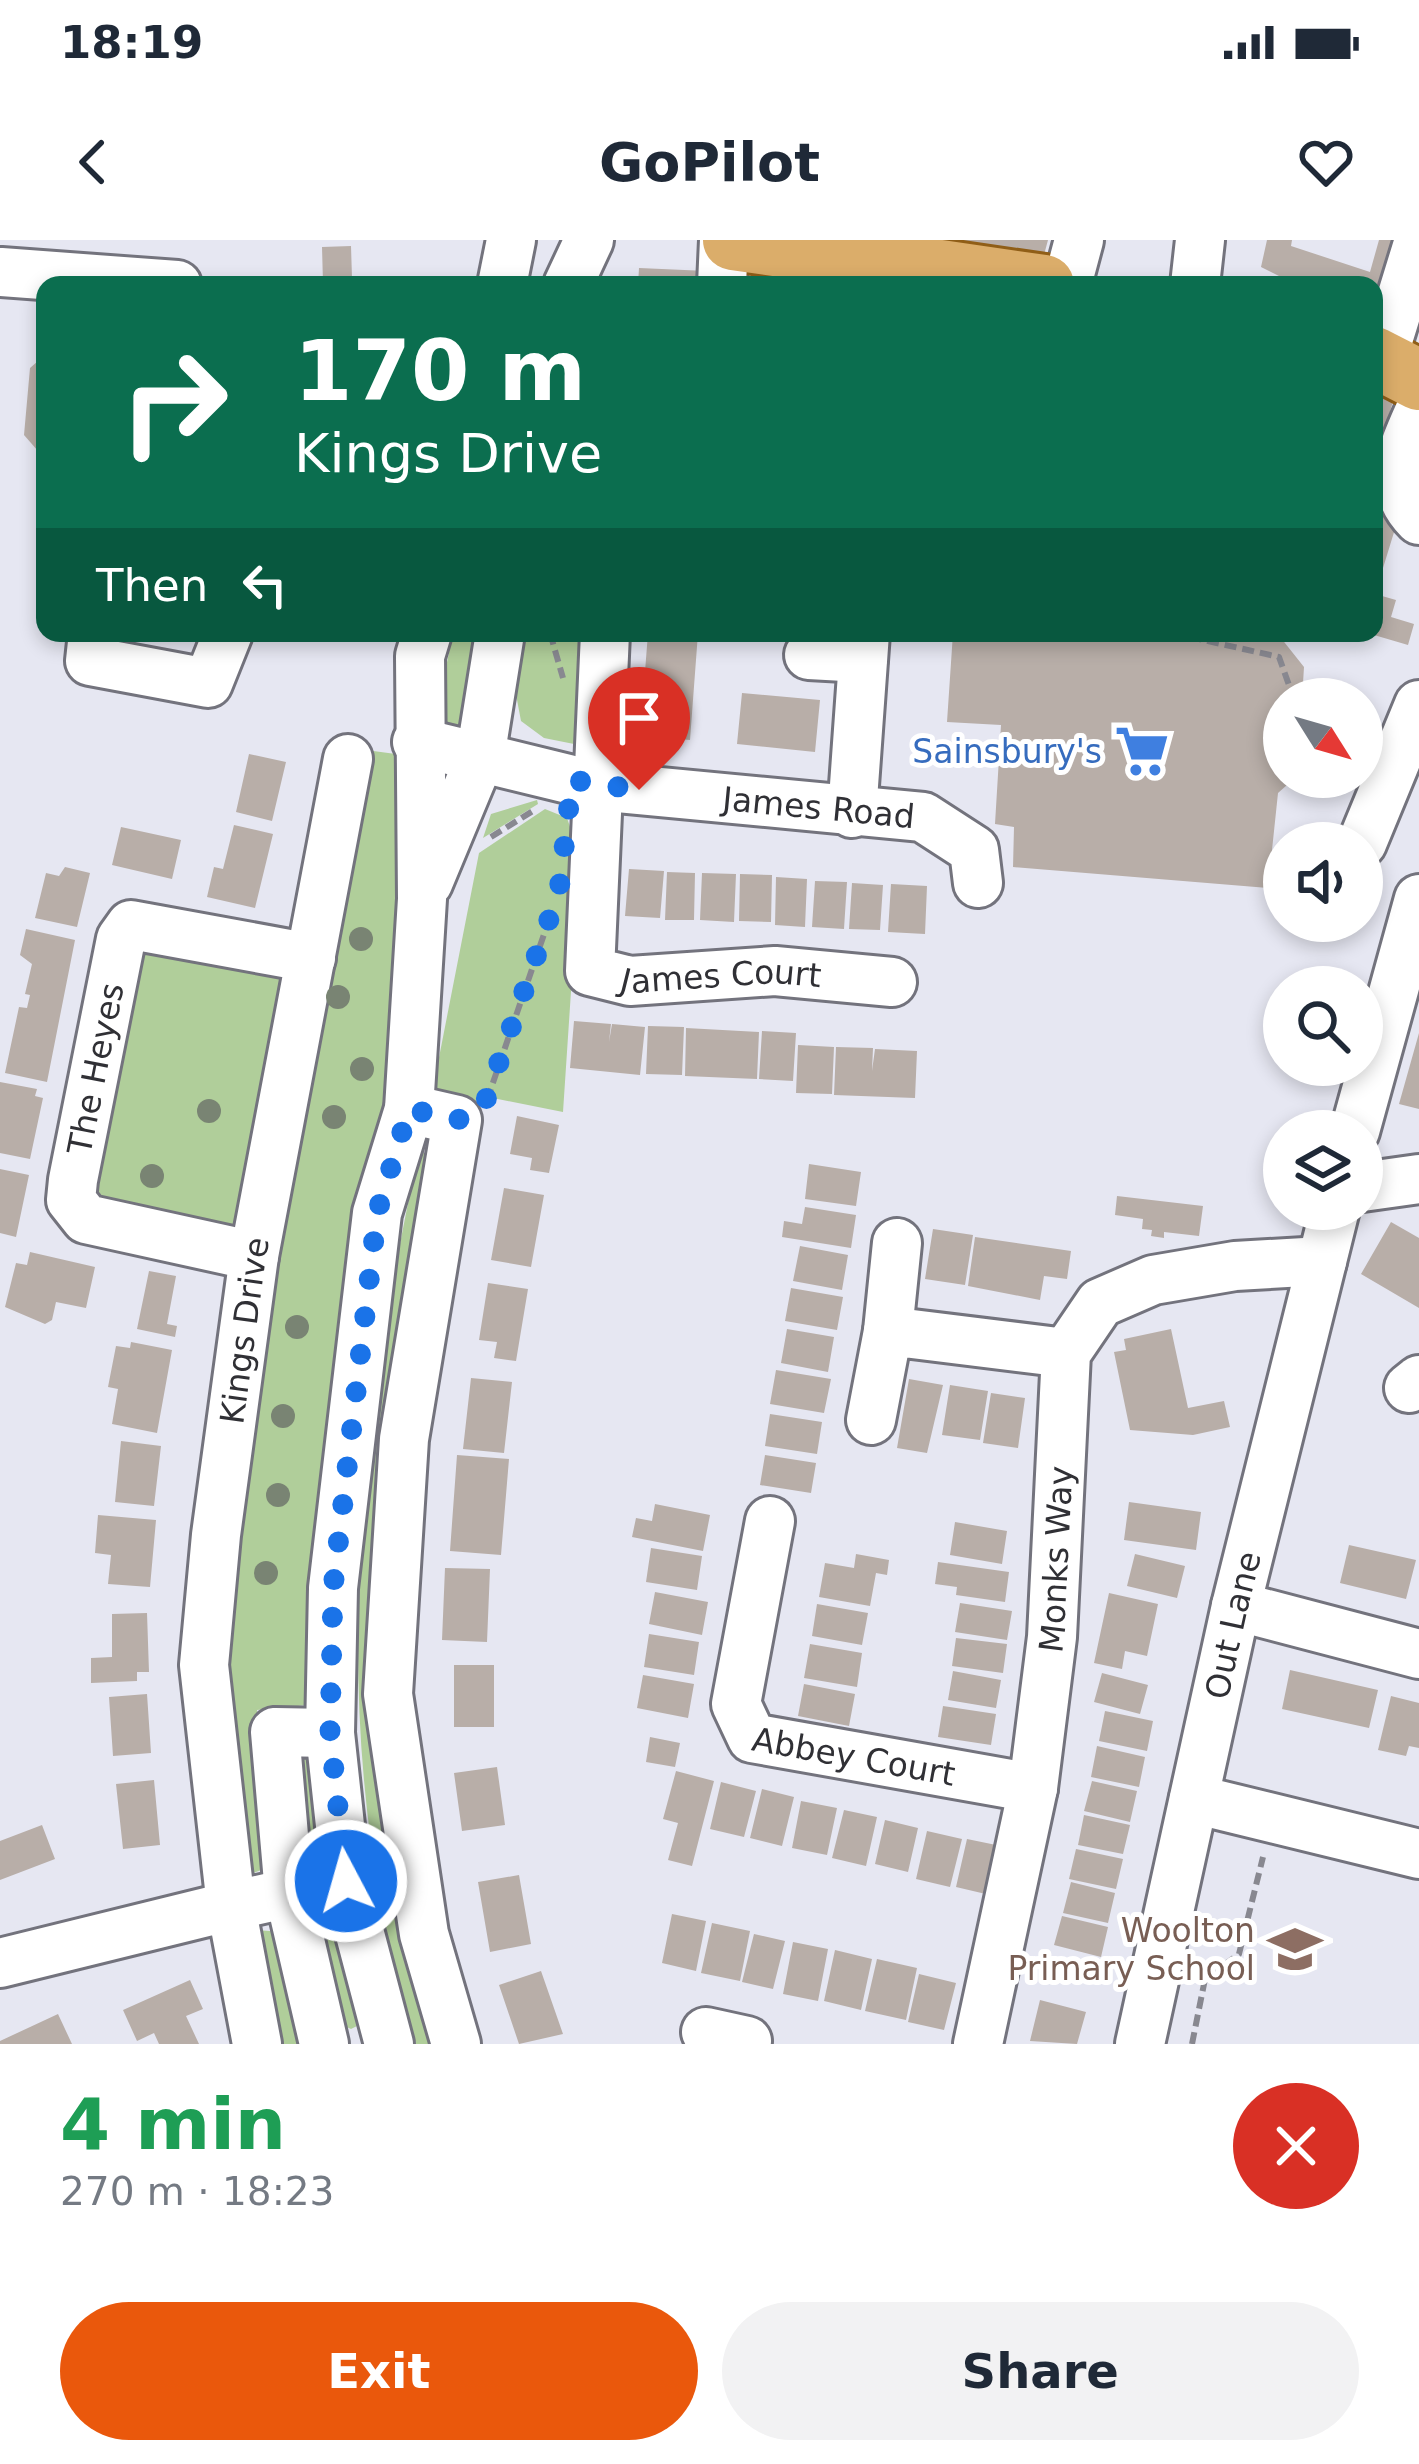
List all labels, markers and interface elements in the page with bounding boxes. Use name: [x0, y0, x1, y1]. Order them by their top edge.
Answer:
text: 18:19: [60, 16, 203, 69]
icon: back: [60, 129, 126, 195]
icon: heart: [1293, 129, 1359, 195]
text: GoPilot: [599, 131, 820, 194]
text: 170 m: [294, 322, 586, 420]
icon: right: [96, 324, 252, 480]
text: Kings Drive: [294, 422, 602, 485]
icon: left: [232, 552, 298, 618]
text: Then: [96, 559, 208, 612]
pin: [588, 667, 690, 790]
north arrow: [1263, 678, 1383, 798]
map controls: [1263, 678, 1383, 1230]
icon: arrive: [606, 685, 672, 751]
supermarket icon: Sainsbury's: [1113, 722, 1171, 780]
place label: Sainsbury's: [912, 732, 1102, 771]
street label: James Road: [719, 779, 917, 836]
button: sound: [1263, 822, 1383, 942]
street label: James Court: [614, 952, 823, 1001]
button: search: [1263, 966, 1383, 1086]
street label: The Heyes: [59, 979, 132, 1159]
button: layers: [1263, 1110, 1383, 1230]
street label: Kings Drive: [212, 1234, 277, 1426]
street label: Monks Way: [1031, 1465, 1080, 1655]
street label: Out Lane: [1197, 1547, 1269, 1703]
street label: Abbey Court: [749, 1719, 958, 1794]
position arrow: [283, 1818, 409, 1944]
place label: Woolton Primary School: [1007, 1911, 1255, 1988]
school or university icon: Woolton Primary School: [1266, 1920, 1324, 1978]
text: 4 min: [60, 2082, 286, 2166]
button: close: [1233, 2083, 1359, 2209]
text: 270 m · 18:23: [60, 2169, 334, 2214]
button: Exit: [60, 2302, 698, 2440]
button: Share: [722, 2302, 1359, 2440]

